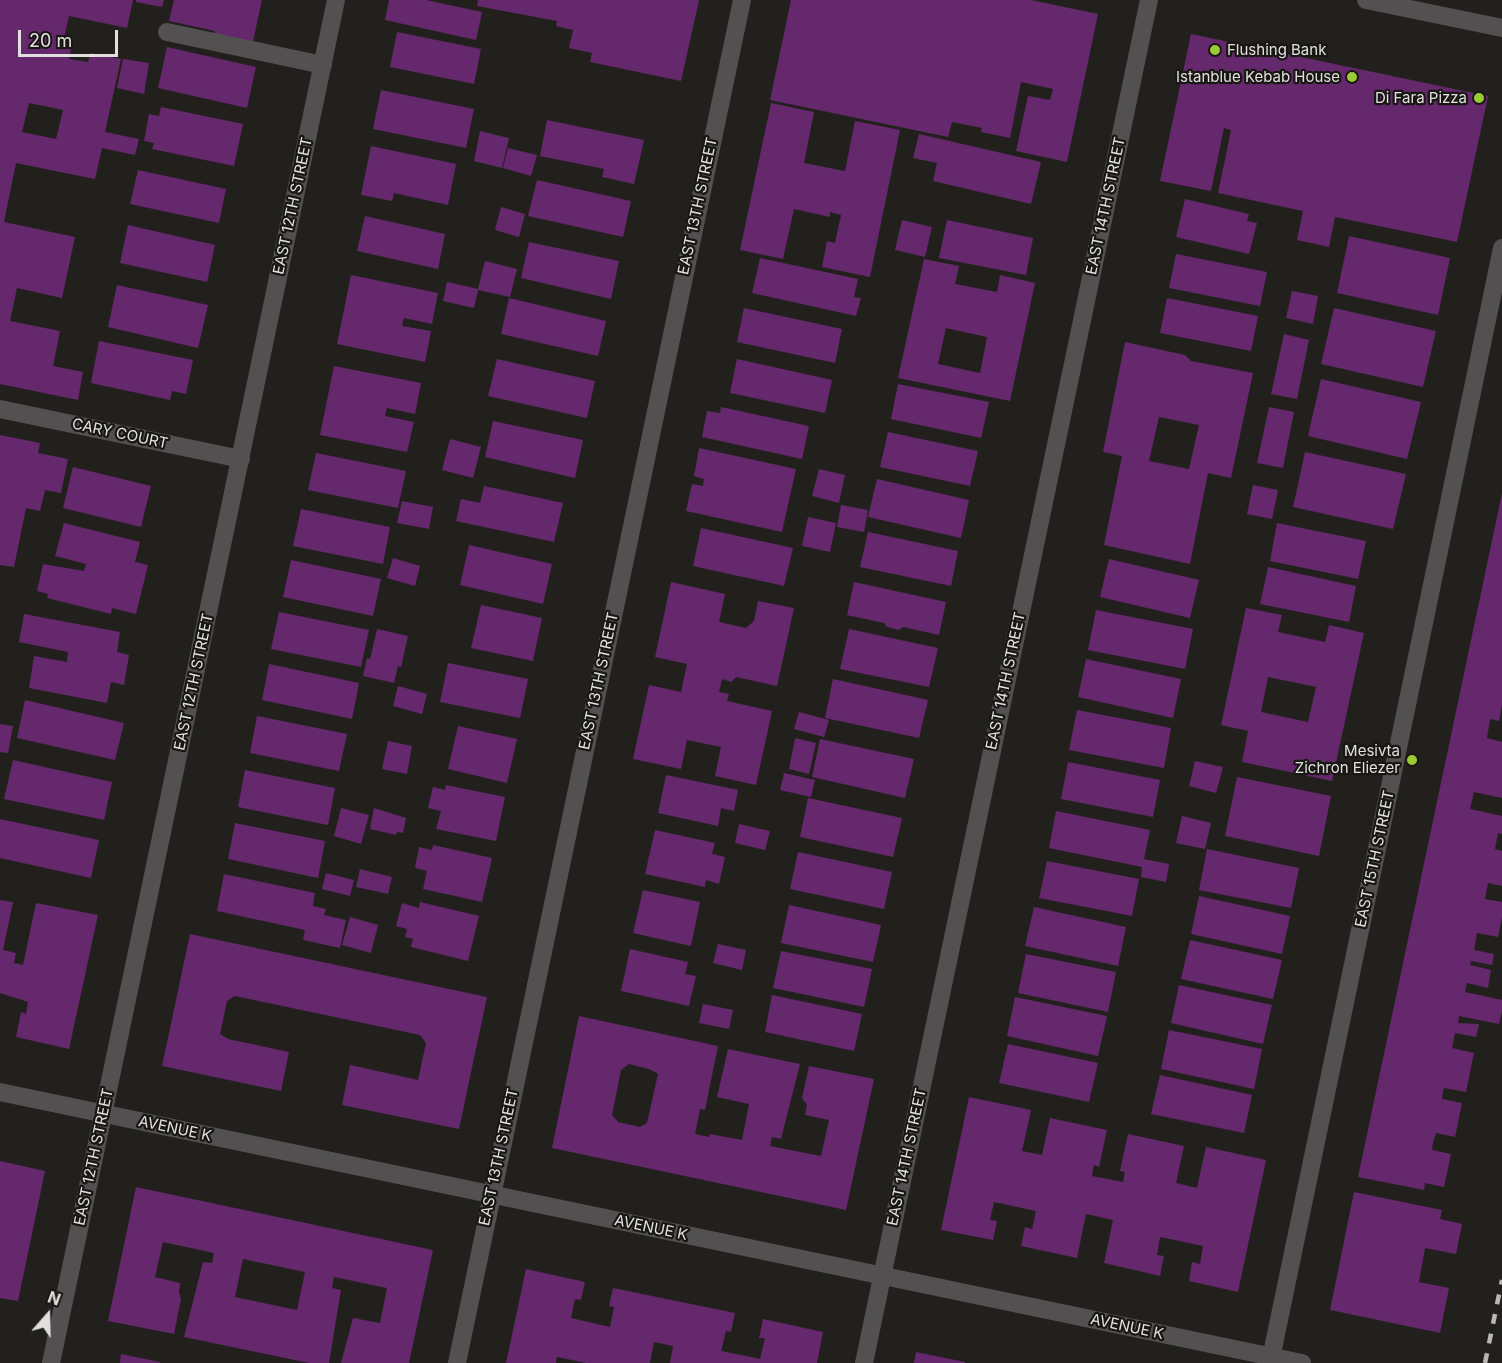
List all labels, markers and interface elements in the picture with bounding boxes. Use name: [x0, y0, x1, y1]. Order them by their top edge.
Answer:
scale bar: [21, 18, 122, 56]
text: 20 m: [29, 30, 72, 51]
place label: Flushing Bank: [1227, 41, 1326, 59]
marker: Flushing Bank: [1208, 43, 1222, 57]
place label: Istanblue Kebab House: [1176, 68, 1340, 86]
marker: Istanblue Kebab House: [1345, 70, 1359, 84]
place label: Di Fara Pizza: [1375, 89, 1467, 107]
marker: Di Fara Pizza: [1472, 91, 1486, 105]
street label: EAST 14TH STREET: [1083, 135, 1129, 277]
street label: EAST 12TH STREET: [270, 136, 316, 276]
street label: EAST 13TH STREET: [675, 136, 721, 276]
street label: CARY COURT: [70, 415, 170, 453]
street label: EAST 14TH STREET: [983, 610, 1029, 752]
street label: EAST 13TH STREET: [576, 611, 622, 751]
street label: EAST 12TH STREET: [171, 612, 217, 752]
place label: Mesivta Zichron Eliezer: [1295, 742, 1400, 777]
marker: Mesivta Zichron Eliezer: [1405, 753, 1419, 767]
street label: EAST 15TH STREET: [1352, 789, 1398, 929]
street label: EAST 14TH STREET: [884, 1086, 930, 1228]
street label: EAST 12TH STREET: [71, 1087, 117, 1227]
street label: EAST 13TH STREET: [476, 1087, 522, 1227]
street label: AVENUE K: [137, 1112, 213, 1146]
street label: AVENUE K: [613, 1211, 689, 1245]
north arrow: [18, 1285, 78, 1345]
text: N: [45, 1287, 63, 1310]
street label: AVENUE K: [1089, 1310, 1165, 1344]

